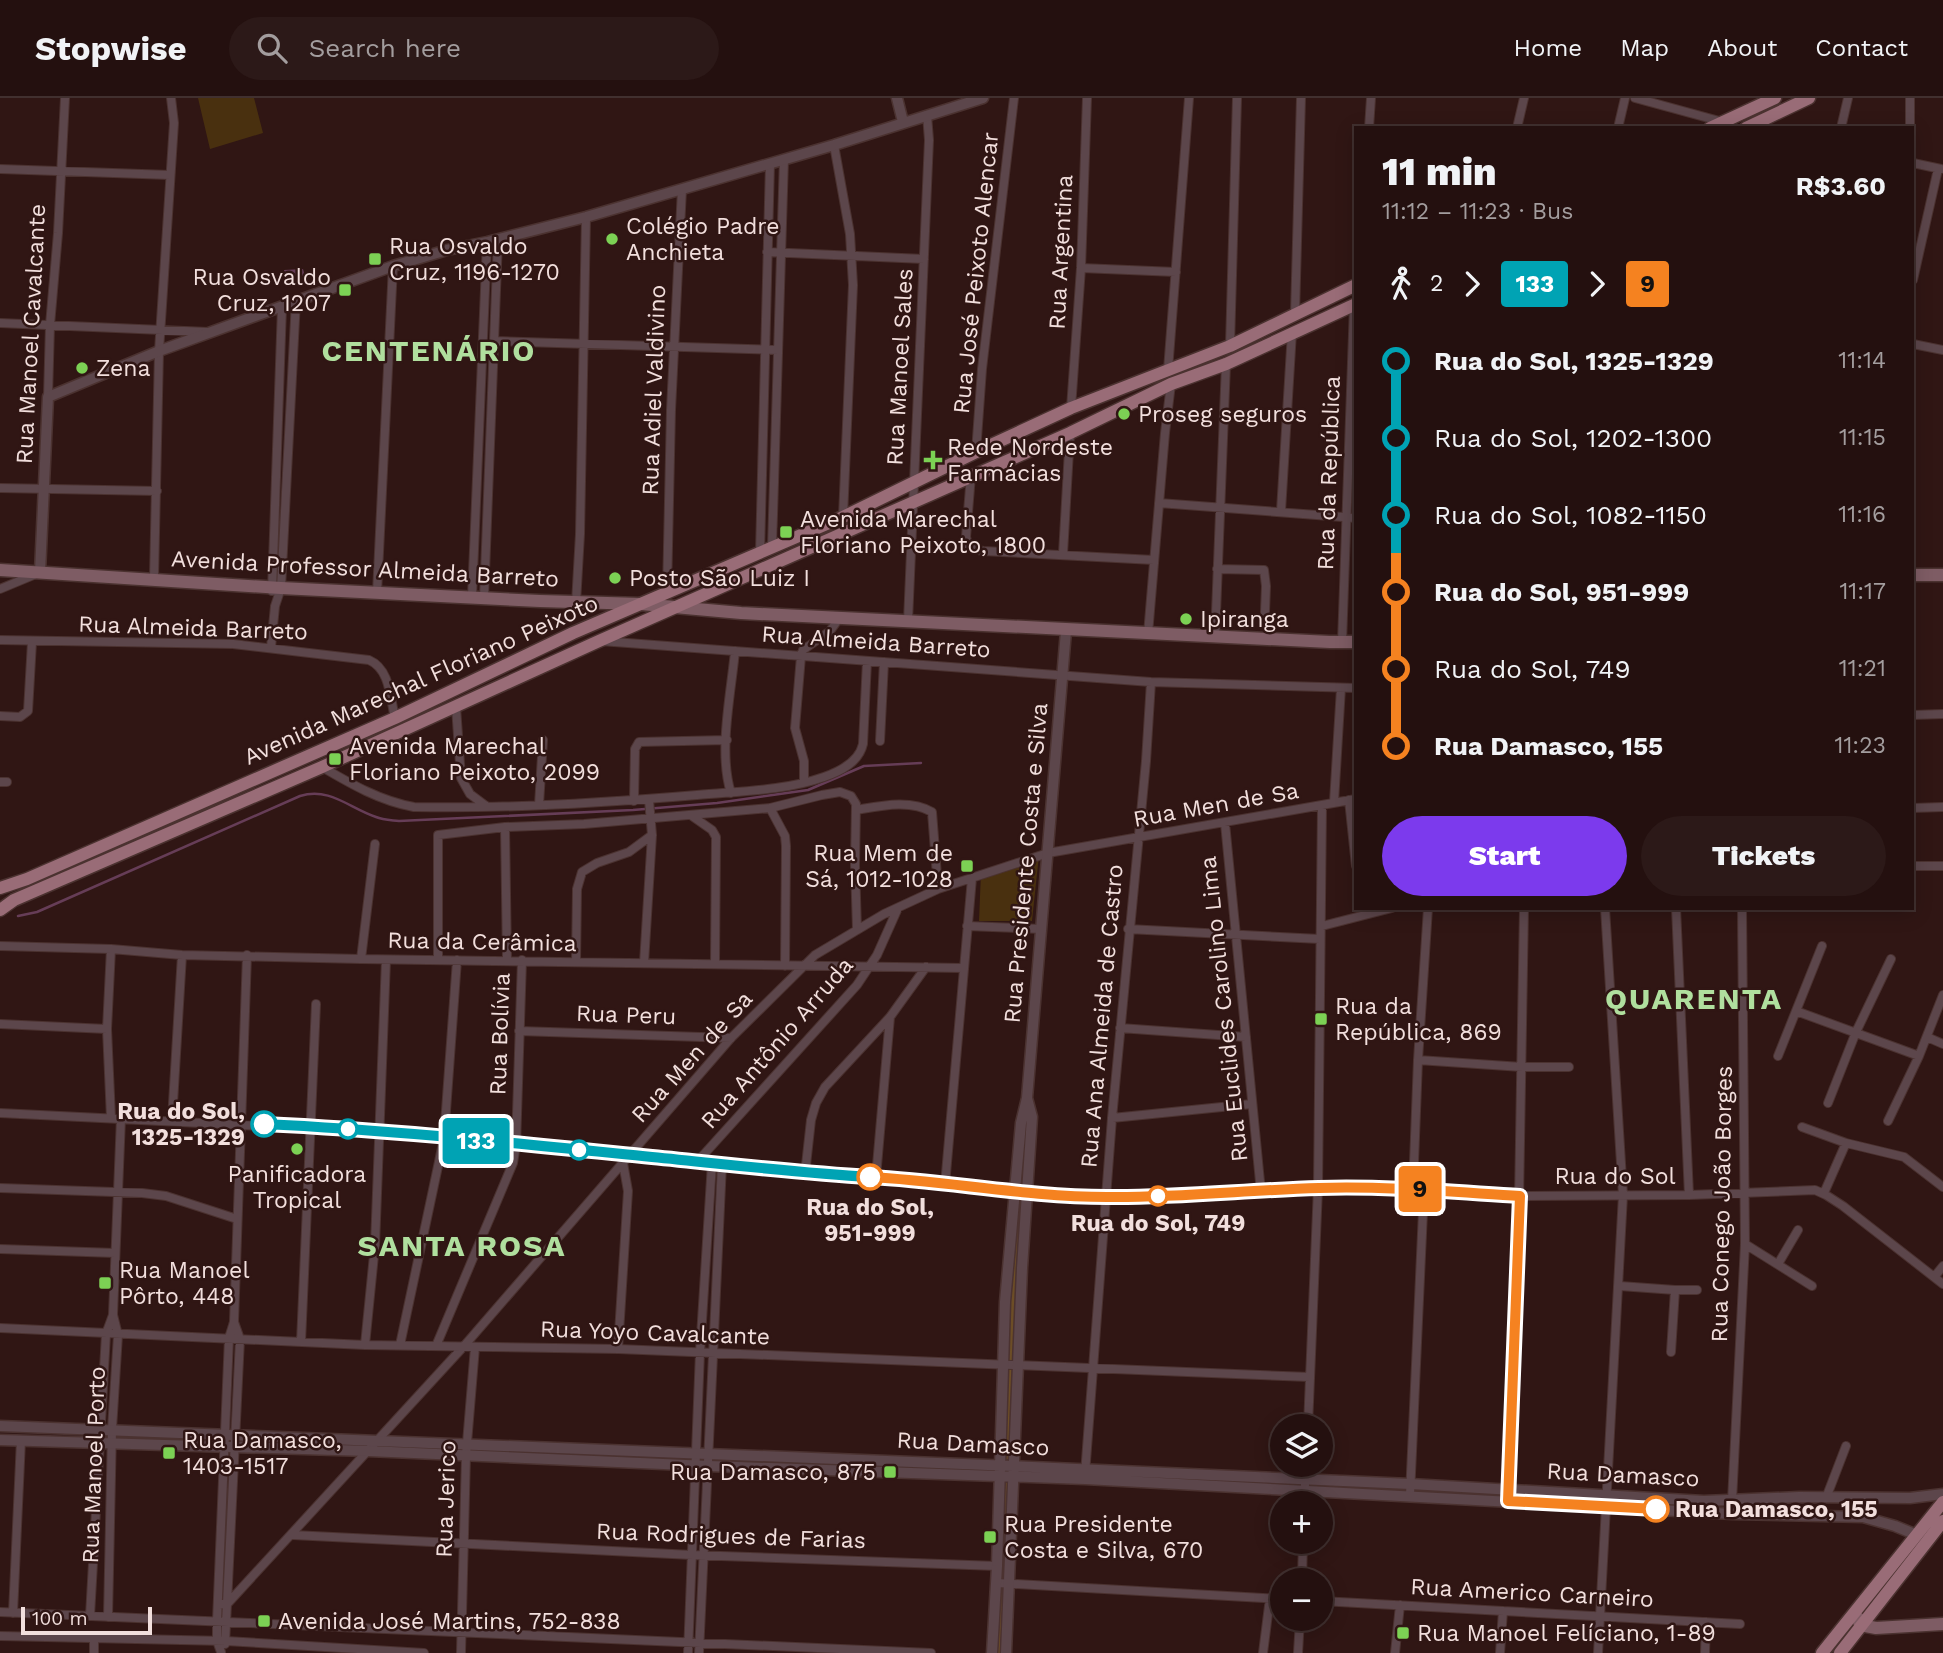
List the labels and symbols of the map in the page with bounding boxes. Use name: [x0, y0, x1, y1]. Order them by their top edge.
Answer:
street label: Rua José Peixoto Alencar: [948, 131, 1004, 415]
street label: Rua Argentina: [1043, 174, 1079, 330]
street label: Rua Manoel Cavalcante: [11, 203, 51, 465]
place label: Colégio Padre Anchieta: [626, 213, 780, 266]
marker: Colégio Padre Anchieta: [604, 231, 620, 247]
place label: Rua Osvaldo Cruz, 1196-1270: [389, 233, 560, 286]
marker: Rua Osvaldo Cruz, 1196-1270: [367, 251, 383, 267]
place label: Rua Osvaldo Cruz, 1207: [192, 264, 331, 317]
street label: Rua Manoel Sales: [881, 268, 919, 466]
marker: Rua Osvaldo Cruz, 1207: [337, 282, 353, 298]
street label: Rua Adiel Valdivino: [637, 284, 671, 496]
district label: CENTENÁRIO: [322, 333, 536, 368]
place label: Zena: [96, 355, 150, 382]
marker: Zena: [74, 360, 90, 376]
street label: Rua da República: [1312, 375, 1346, 571]
place label: Proseg seguros: [1138, 401, 1307, 428]
marker: Proseg seguros: [1116, 406, 1132, 422]
place label: Rede Nordeste Farmácias: [947, 434, 1113, 487]
marker: Rede Nordeste Farmácias: [925, 452, 941, 468]
place label: Avenida Marechal Floriano Peixoto, 1800: [800, 506, 1046, 559]
marker: Avenida Marechal Floriano Peixoto, 1800: [778, 524, 794, 540]
street label: Avenida Professor Almeida Barreto: [170, 545, 560, 593]
place label: Posto São Luiz I: [629, 565, 810, 592]
marker: Posto São Luiz I: [607, 570, 623, 586]
street label: Avenida Marechal Floriano Peixoto: [240, 589, 602, 771]
place label: Ipiranga: [1200, 606, 1289, 633]
street label: Rua Almeida Barreto: [78, 610, 308, 646]
marker: Ipiranga: [1178, 611, 1194, 627]
street label: Rua Almeida Barreto: [760, 621, 992, 663]
street label: Rua Presidente Costa e Silva: [999, 702, 1053, 1024]
place label: Avenida Marechal Floriano Peixoto, 2099: [349, 733, 600, 786]
marker: Avenida Marechal Floriano Peixoto, 2099: [327, 751, 343, 767]
street label: Rua Men de Sa: [1131, 777, 1301, 833]
place label: Rua Mem de Sá, 1012-1028: [805, 840, 953, 893]
street label: Rua Euclides Carolino Lima: [1195, 855, 1253, 1163]
marker: Rua Mem de Sá, 1012-1028: [959, 858, 975, 874]
street label: Rua Ana Almeida de Castro: [1075, 863, 1129, 1169]
street label: Rua da Cerâmica: [387, 927, 577, 957]
street label: Rua Antônio Arruda: [695, 952, 859, 1134]
street label: Rua Bolívia: [484, 972, 516, 1096]
district label: QUARENTA: [1605, 981, 1783, 1016]
street label: Rua Men de Sa: [626, 986, 758, 1128]
place label: Rua da República, 869: [1335, 993, 1502, 1046]
street label: Rua Peru: [575, 1000, 677, 1030]
marker: Rua da República, 869: [1313, 1011, 1329, 1027]
street label: Rua Conego João Borges: [1706, 1066, 1738, 1342]
place label: Rua do Sol, 1325-1329: [117, 1098, 245, 1151]
marker: Rua do Sol, 1325-1329: [251, 1111, 277, 1137]
line badge: 133: [436, 1118, 516, 1164]
unlabelled marker: [338, 1119, 358, 1139]
unlabelled marker: [569, 1140, 589, 1160]
marker: Panificadora Tropical: [289, 1141, 305, 1157]
place label: Panificadora Tropical: [228, 1161, 366, 1214]
street label: Rua do Sol: [1554, 1163, 1676, 1190]
marker: Rua do Sol, 951-999: [857, 1164, 883, 1190]
line badge: 9: [1397, 1166, 1443, 1212]
marker: Rua do Sol, 749: [1148, 1186, 1168, 1206]
place label: Rua do Sol, 951-999: [806, 1194, 934, 1247]
place label: Rua do Sol, 749: [1071, 1210, 1245, 1237]
district label: SANTA ROSA: [357, 1228, 567, 1263]
place label: Rua Manoel Pôrto, 448: [119, 1257, 249, 1310]
marker: Rua Manoel Pôrto, 448: [97, 1275, 113, 1291]
street label: Rua Yoyo Cavalcante: [540, 1315, 770, 1351]
street label: Rua Manoel Porto: [77, 1366, 111, 1564]
place label: Rua Damasco, 1403-1517: [183, 1427, 342, 1480]
street label: Rua Damasco: [896, 1427, 1050, 1461]
street label: Rua Jerico: [430, 1440, 462, 1558]
marker: Rua Damasco, 1403-1517: [161, 1445, 177, 1461]
street label: Rua Damasco: [1546, 1458, 1700, 1492]
place label: Rua Damasco, 875: [670, 1459, 876, 1486]
marker: Rua Damasco, 875: [882, 1464, 898, 1480]
marker: Rua Damasco, 155: [1643, 1496, 1669, 1522]
place label: Rua Damasco, 155: [1675, 1496, 1878, 1523]
place label: Rua Presidente Costa e Silva, 670: [1004, 1511, 1203, 1564]
street label: Rua Rodrigues de Farias: [596, 1518, 866, 1554]
marker: Rua Presidente Costa e Silva, 670: [982, 1529, 998, 1545]
street label: Rua Americo Carneiro: [1410, 1573, 1654, 1613]
scale bar: [21, 1604, 152, 1636]
place label: Avenida José Martins, 752-838: [278, 1608, 621, 1635]
marker: Avenida José Martins, 752-838: [256, 1613, 272, 1629]
place label: Rua Manoel Felíciano, 1-89: [1417, 1620, 1716, 1647]
marker: Rua Manoel Felíciano, 1-89: [1395, 1625, 1411, 1641]

